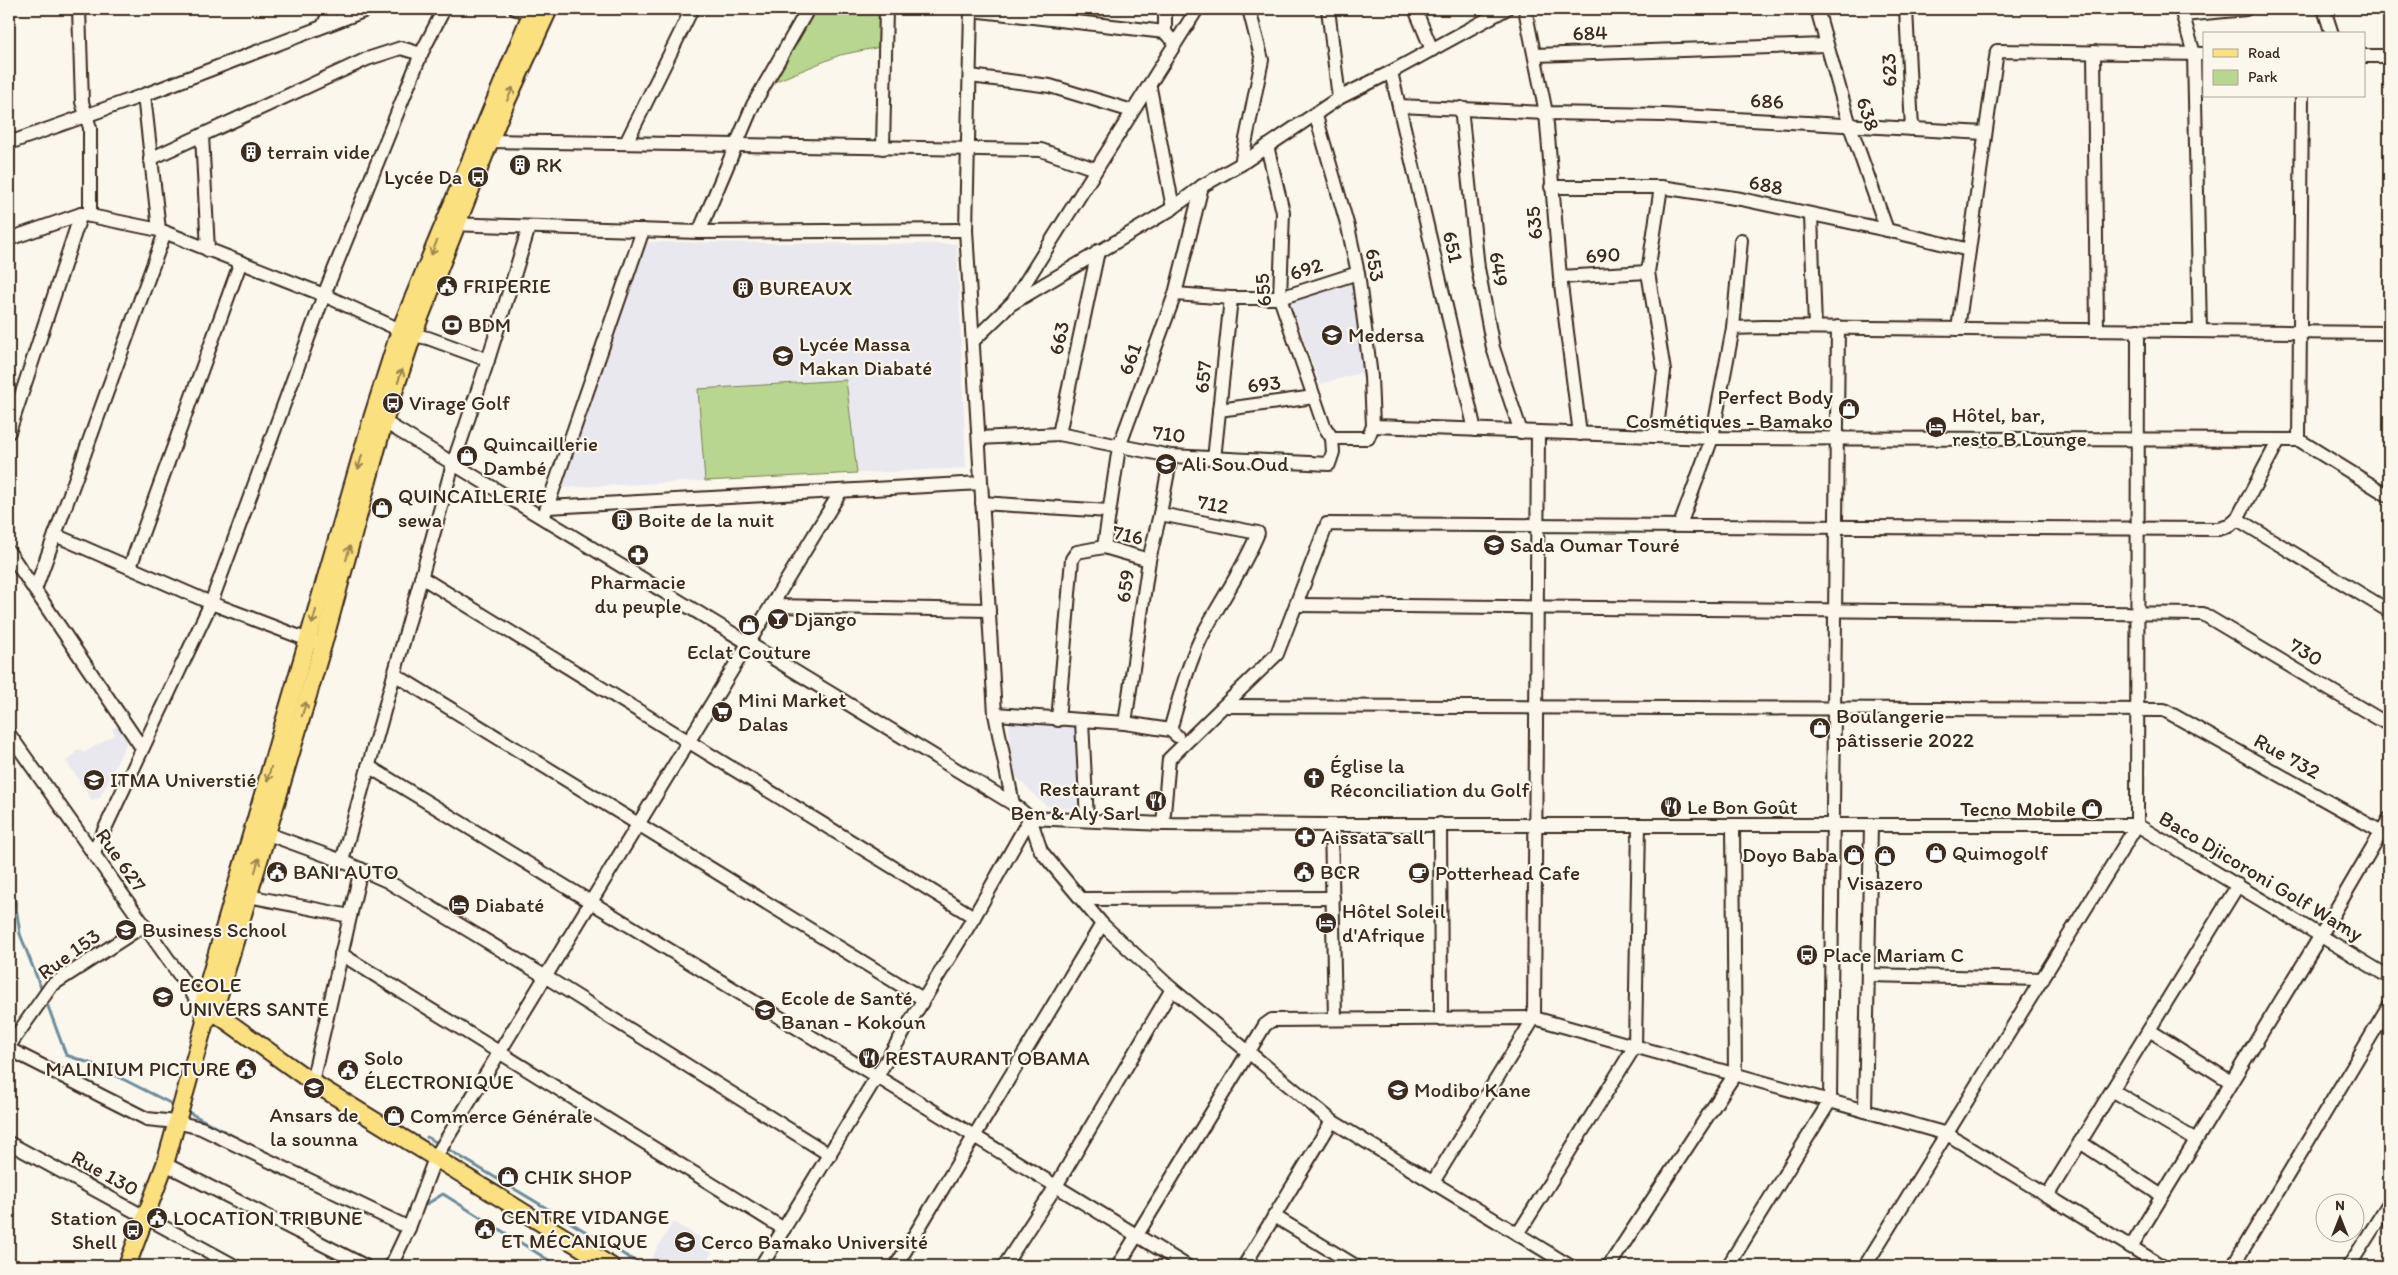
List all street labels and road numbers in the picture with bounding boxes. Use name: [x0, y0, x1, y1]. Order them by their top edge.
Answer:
street label: 684: [1572, 19, 1608, 46]
street label: 623: [1875, 53, 1902, 87]
street label: 686: [1750, 87, 1785, 114]
street label: 638: [1851, 94, 1886, 134]
street label: 688: [1747, 169, 1785, 200]
street label: 635: [1520, 205, 1547, 241]
street label: 651: [1438, 229, 1469, 265]
street label: 690: [1585, 241, 1621, 268]
street label: 653: [1360, 246, 1391, 284]
street label: 649: [1484, 250, 1515, 288]
street label: 692: [1286, 252, 1325, 286]
street label: 655: [1249, 272, 1276, 308]
street label: 663: [1043, 319, 1074, 357]
street label: 661: [1112, 339, 1147, 378]
street label: 657: [1188, 359, 1217, 394]
street label: 693: [1246, 369, 1282, 398]
street label: 710: [1151, 419, 1187, 448]
street label: 712: [1195, 488, 1231, 519]
street label: 716: [1110, 519, 1146, 550]
street label: 659: [1110, 568, 1139, 604]
street label: 730: [2285, 632, 2328, 671]
street label: Rue 732: [2250, 727, 2325, 784]
street label: Baco Djicoroni Golf Wamy: [2155, 805, 2368, 946]
street label: Rue 627: [91, 823, 152, 896]
street label: Rue 153: [33, 923, 105, 985]
street label: Rue 130: [67, 1144, 143, 1201]

